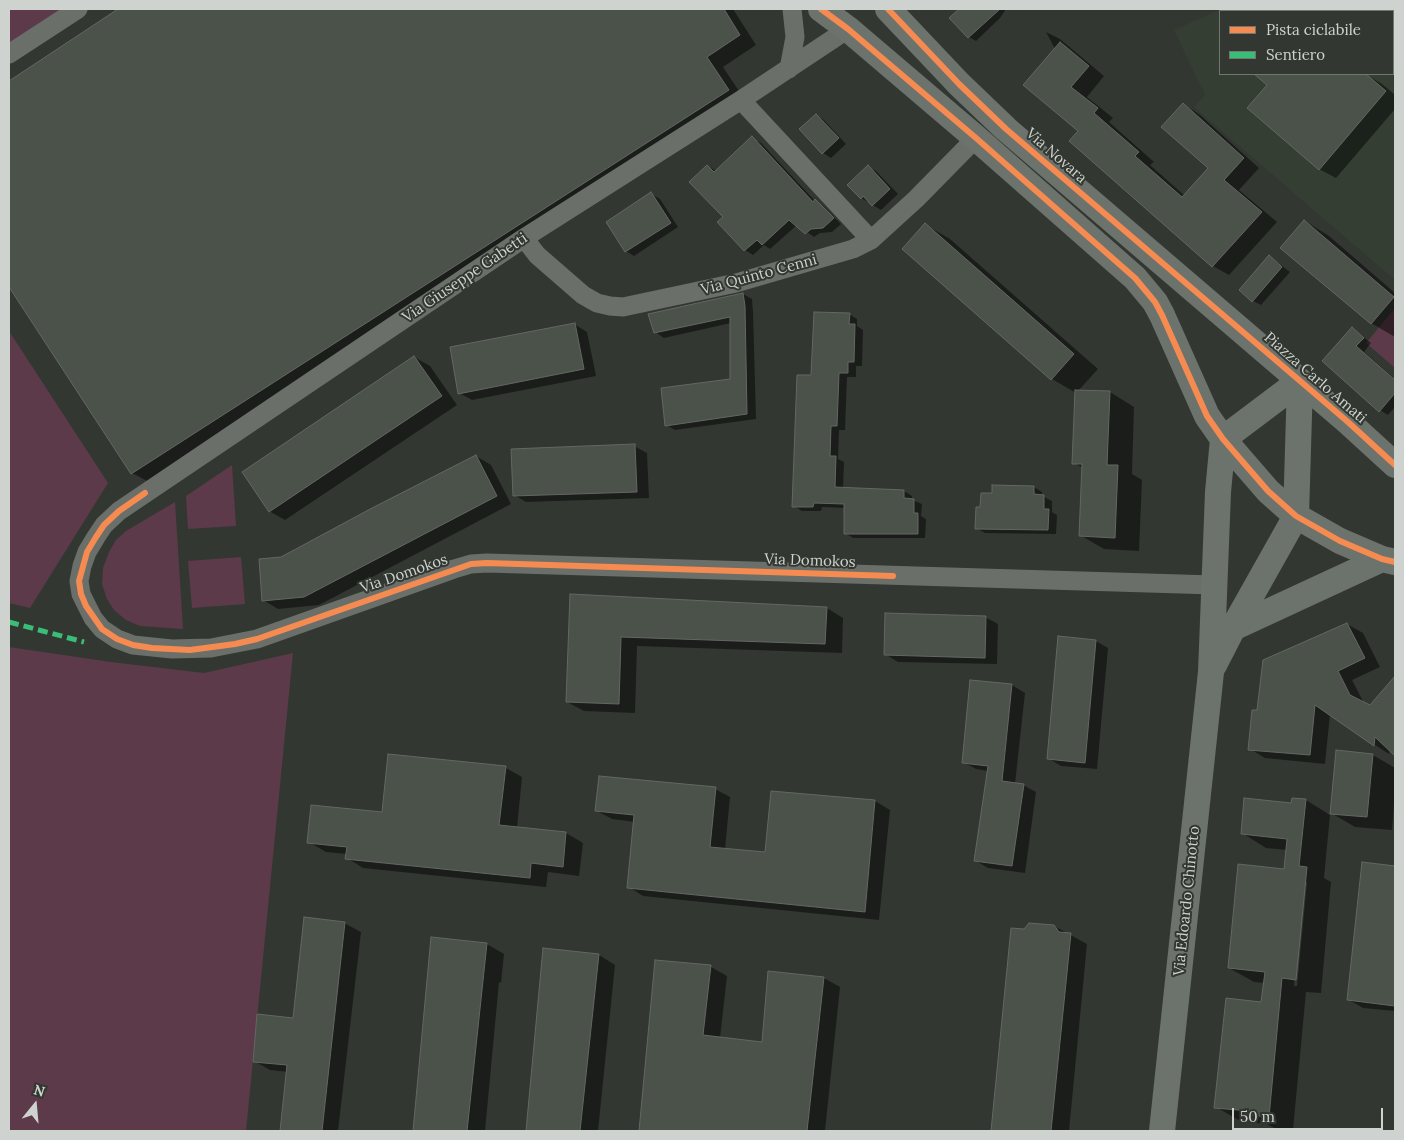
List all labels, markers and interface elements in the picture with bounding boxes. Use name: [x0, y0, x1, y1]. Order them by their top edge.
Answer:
legend: [1219, 10, 1394, 75]
text: Pista ciclabile: [1266, 20, 1361, 39]
text: Sentiero: [1266, 45, 1325, 64]
street label: Via Novara: [1022, 125, 1090, 187]
street label: Via Giuseppe Gabetti: [399, 229, 531, 327]
street label: Via Quinto Cenni: [699, 251, 819, 299]
street label: Piazza Carlo Amati: [1260, 329, 1370, 427]
street label: Via Domokos: [764, 550, 856, 572]
street label: Via Domokos: [358, 551, 450, 597]
street label: Via Edoardo Chinotto: [1170, 825, 1204, 977]
north arrow: [10, 1080, 60, 1130]
text: N: [32, 1080, 47, 1101]
scale bar: [1234, 1098, 1385, 1130]
text: 50 m: [1240, 1107, 1275, 1126]

